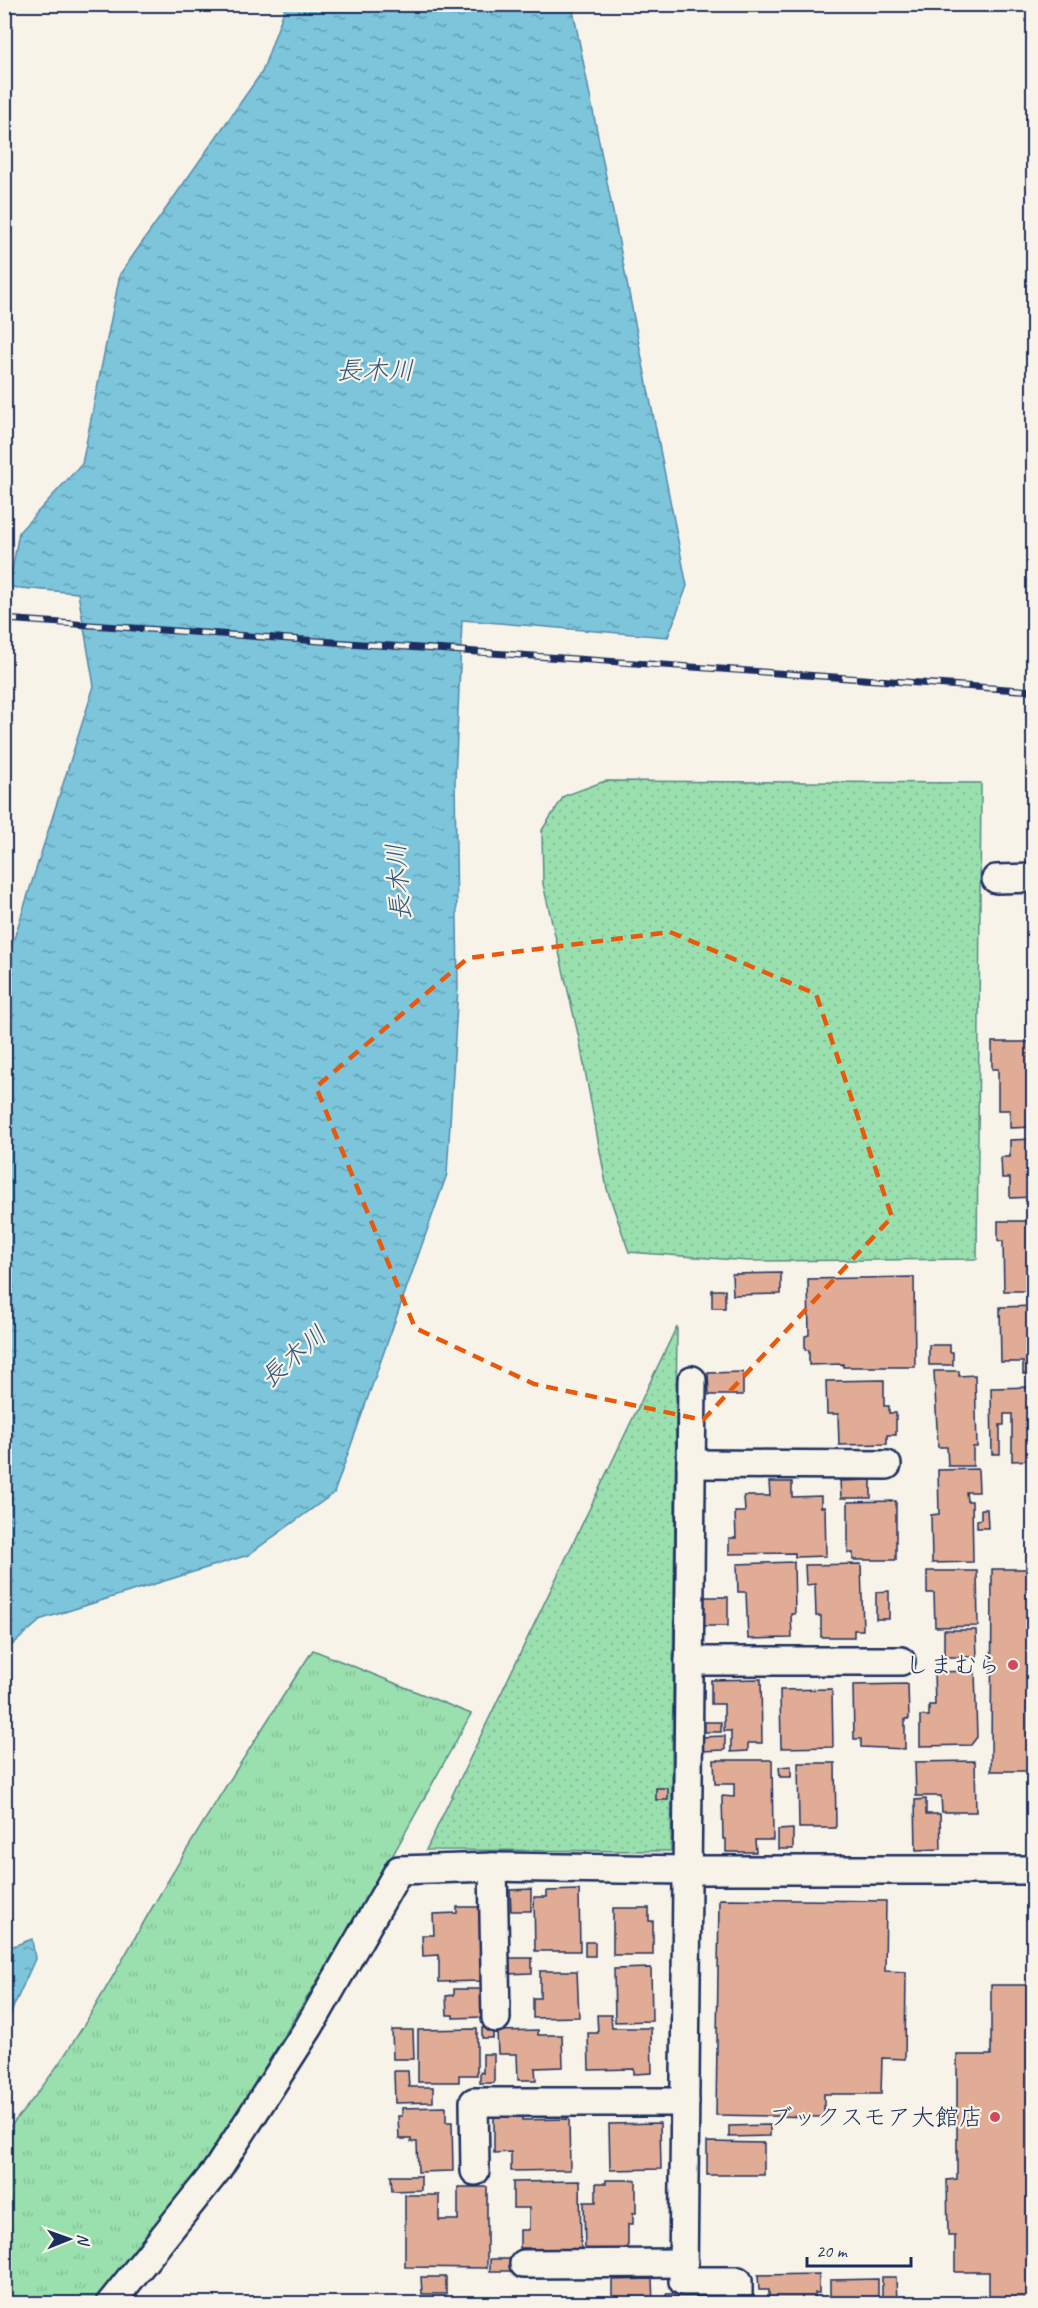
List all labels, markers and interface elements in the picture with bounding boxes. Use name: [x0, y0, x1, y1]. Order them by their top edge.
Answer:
water label: 長木川: [336, 354, 414, 387]
water label: 長木川: [379, 842, 418, 922]
water label: 長木川: [253, 1318, 334, 1394]
place label: しまむら: [905, 1650, 1001, 1680]
marker: しまむら: [1006, 1658, 1020, 1672]
place label: ブックスモア大館店: [768, 2102, 983, 2132]
marker: ブックスモア大館店: [988, 2110, 1002, 2124]
north arrow: [39, 2209, 99, 2269]
scale bar: [807, 2230, 910, 2268]
text: N: [73, 2234, 93, 2247]
text: 20 m: [816, 2240, 849, 2262]

